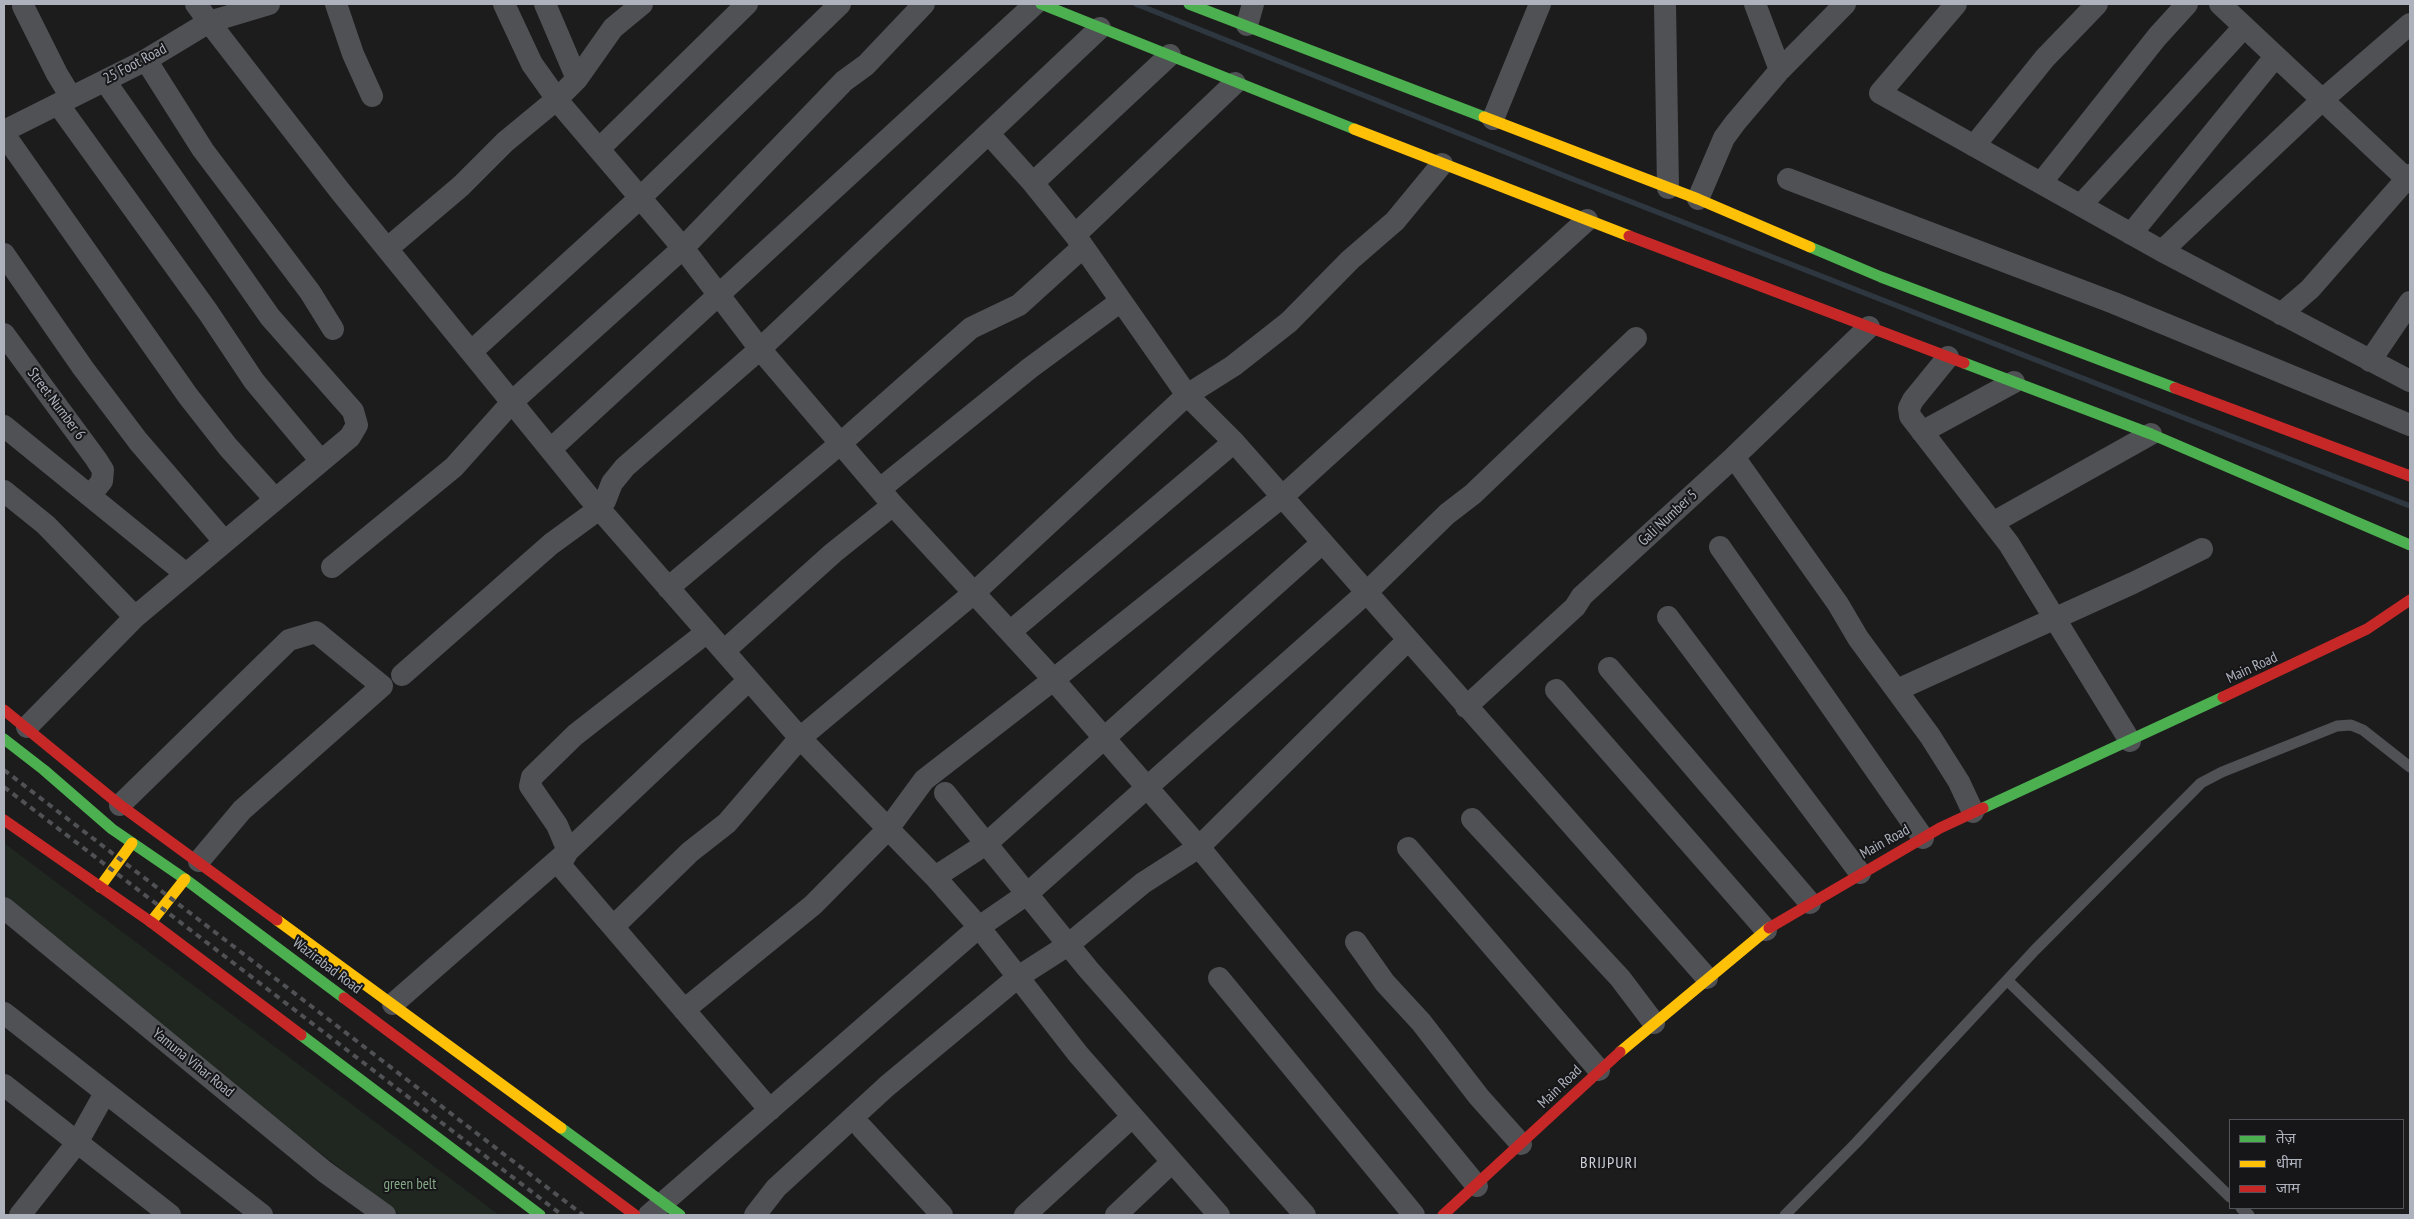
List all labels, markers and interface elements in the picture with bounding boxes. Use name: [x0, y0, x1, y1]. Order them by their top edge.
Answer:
street label: 25 Foot Road: [100, 40, 170, 88]
street label: Street Number 6: [23, 365, 89, 443]
street label: Gali Number 5: [1635, 486, 1701, 550]
street label: Main Road: [2224, 648, 2280, 688]
street label: Main Road: [1857, 821, 1913, 863]
street label: Wazirabad Road: [289, 934, 365, 998]
street label: Yamuna Vihar Road: [149, 1025, 237, 1101]
street label: Main Road: [1534, 1062, 1586, 1112]
legend: [2229, 1119, 2404, 1209]
text: तेज़: [2276, 1128, 2296, 1147]
district label: BRIJPURI: [1579, 1153, 1639, 1173]
text: धीमा: [2276, 1153, 2302, 1172]
park label: green belt: [384, 1176, 436, 1194]
text: जाम: [2276, 1178, 2300, 1197]

